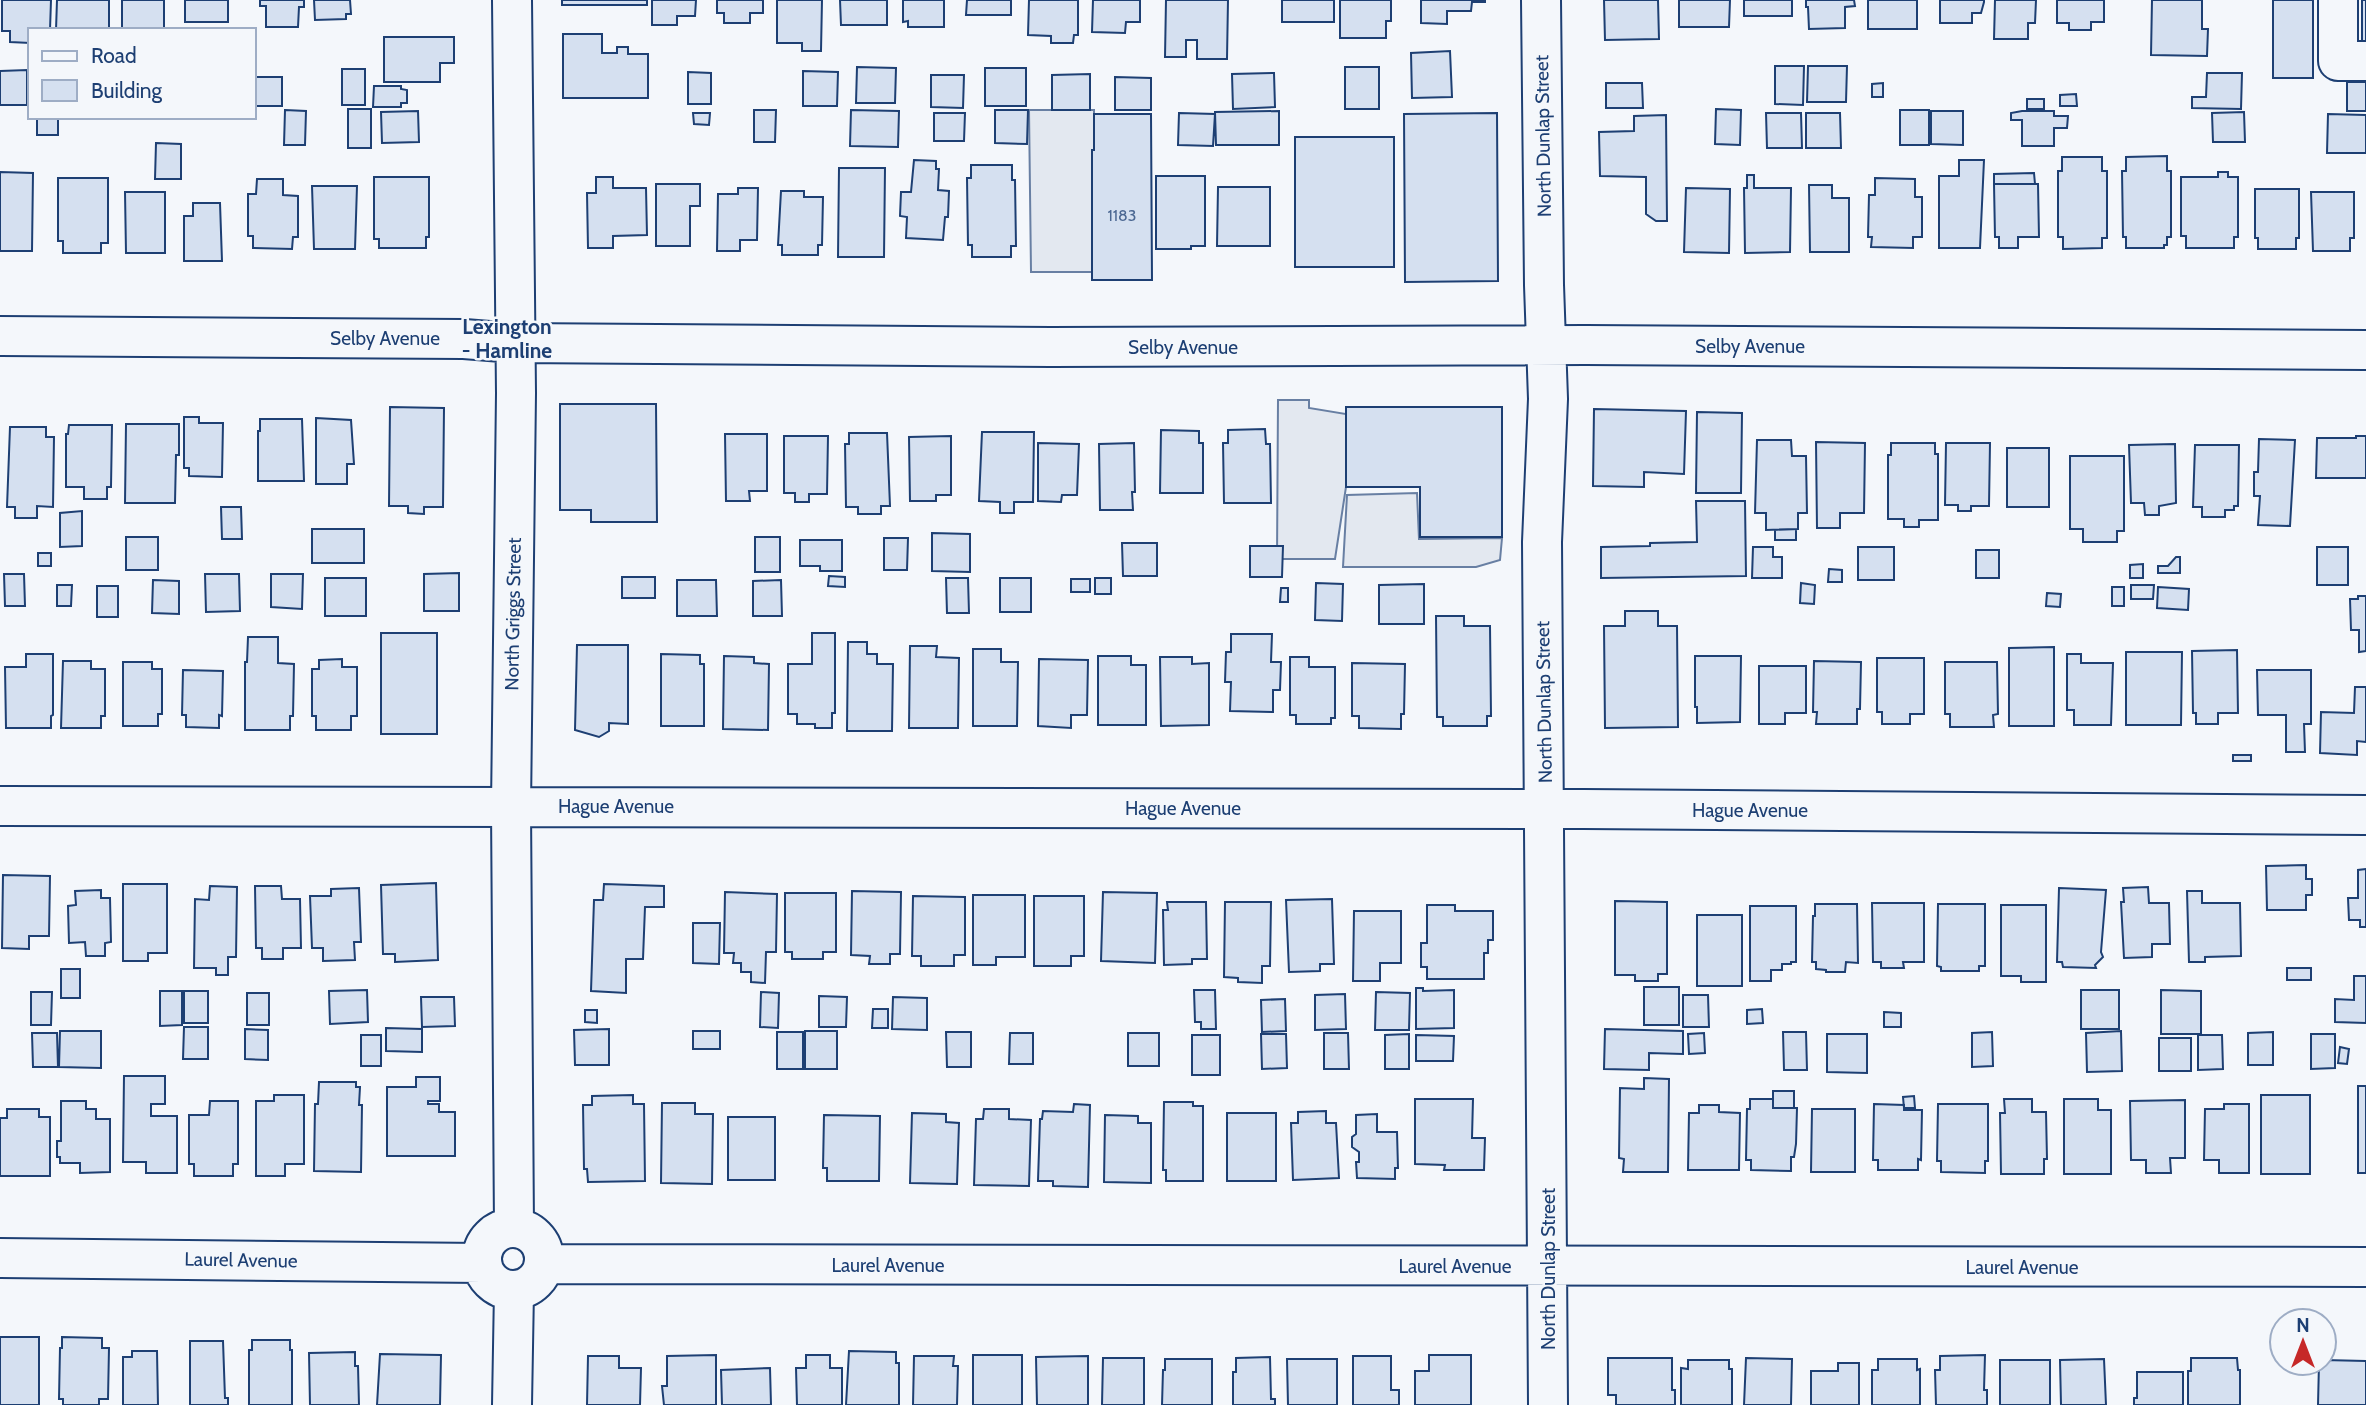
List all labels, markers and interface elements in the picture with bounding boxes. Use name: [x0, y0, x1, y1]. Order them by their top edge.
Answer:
legend: [28, 28, 256, 119]
text: Road: [91, 43, 137, 68]
street label: North Dunlap Street: [1530, 54, 1556, 217]
text: Building: [91, 78, 163, 103]
house number: 1183: [1108, 206, 1136, 225]
district label: Lexington - Hamline: [462, 314, 552, 363]
street label: Selby Avenue: [330, 327, 440, 350]
street label: Selby Avenue: [1695, 335, 1805, 358]
street label: Selby Avenue: [1128, 336, 1238, 359]
street label: North Griggs Street: [500, 537, 526, 691]
street label: North Dunlap Street: [1531, 620, 1557, 783]
street label: Hague Avenue: [558, 795, 674, 818]
street label: Hague Avenue: [1125, 797, 1241, 820]
street label: Hague Avenue: [1692, 799, 1808, 822]
street label: North Dunlap Street: [1537, 1187, 1560, 1350]
street label: Laurel Avenue: [184, 1248, 298, 1272]
street label: Laurel Avenue: [831, 1254, 945, 1277]
street label: Laurel Avenue: [1398, 1255, 1512, 1278]
street label: Laurel Avenue: [1965, 1256, 2079, 1279]
north arrow: [2268, 1307, 2338, 1377]
text: N: [2296, 1314, 2310, 1337]

